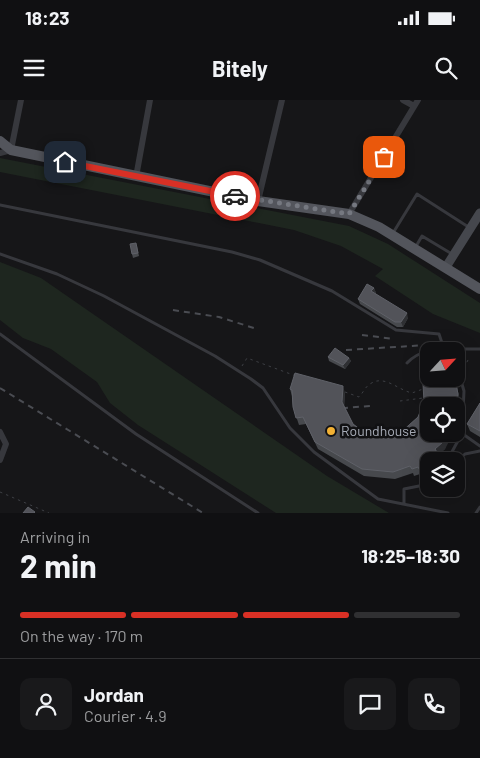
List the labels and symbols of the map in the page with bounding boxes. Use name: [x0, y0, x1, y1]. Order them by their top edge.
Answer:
pin: [363, 136, 405, 178]
pin: [44, 141, 86, 183]
courier: [210, 171, 260, 221]
north arrow: [420, 342, 465, 388]
place label: Roundhouse: [341, 422, 417, 439]
marker: Roundhouse: [325, 425, 337, 437]

